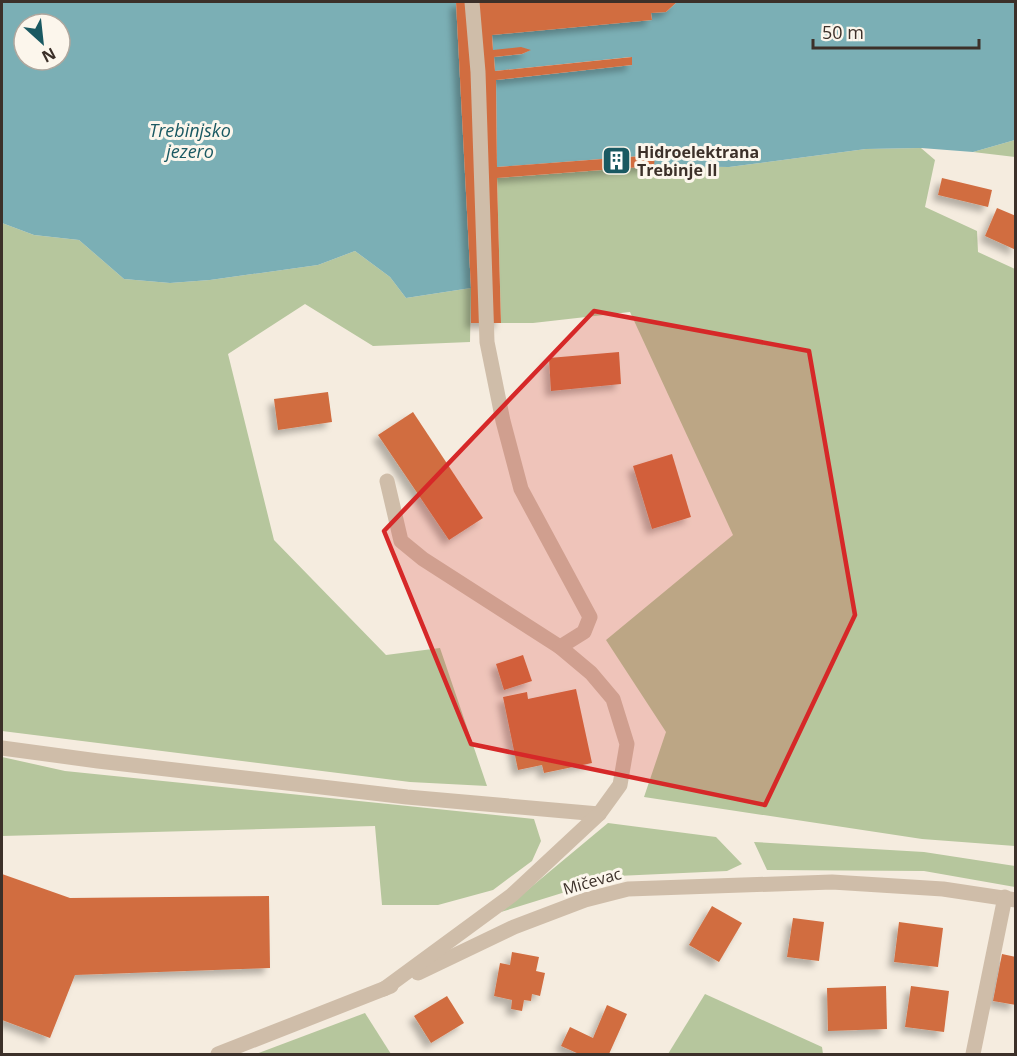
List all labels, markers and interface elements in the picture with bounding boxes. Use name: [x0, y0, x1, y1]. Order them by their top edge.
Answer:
north arrow: [12, 12, 72, 72]
scale bar: [813, 12, 980, 50]
text: 50 m: [822, 20, 864, 44]
text: N: [38, 43, 60, 68]
water label: Trebinjsko jezero: [149, 118, 231, 163]
place label: Hidroelektrana Trebinje II: [637, 141, 759, 181]
building icon: Hidroelektrana Trebinje II: [600, 145, 632, 177]
street label: Mičevac: [560, 862, 624, 900]

